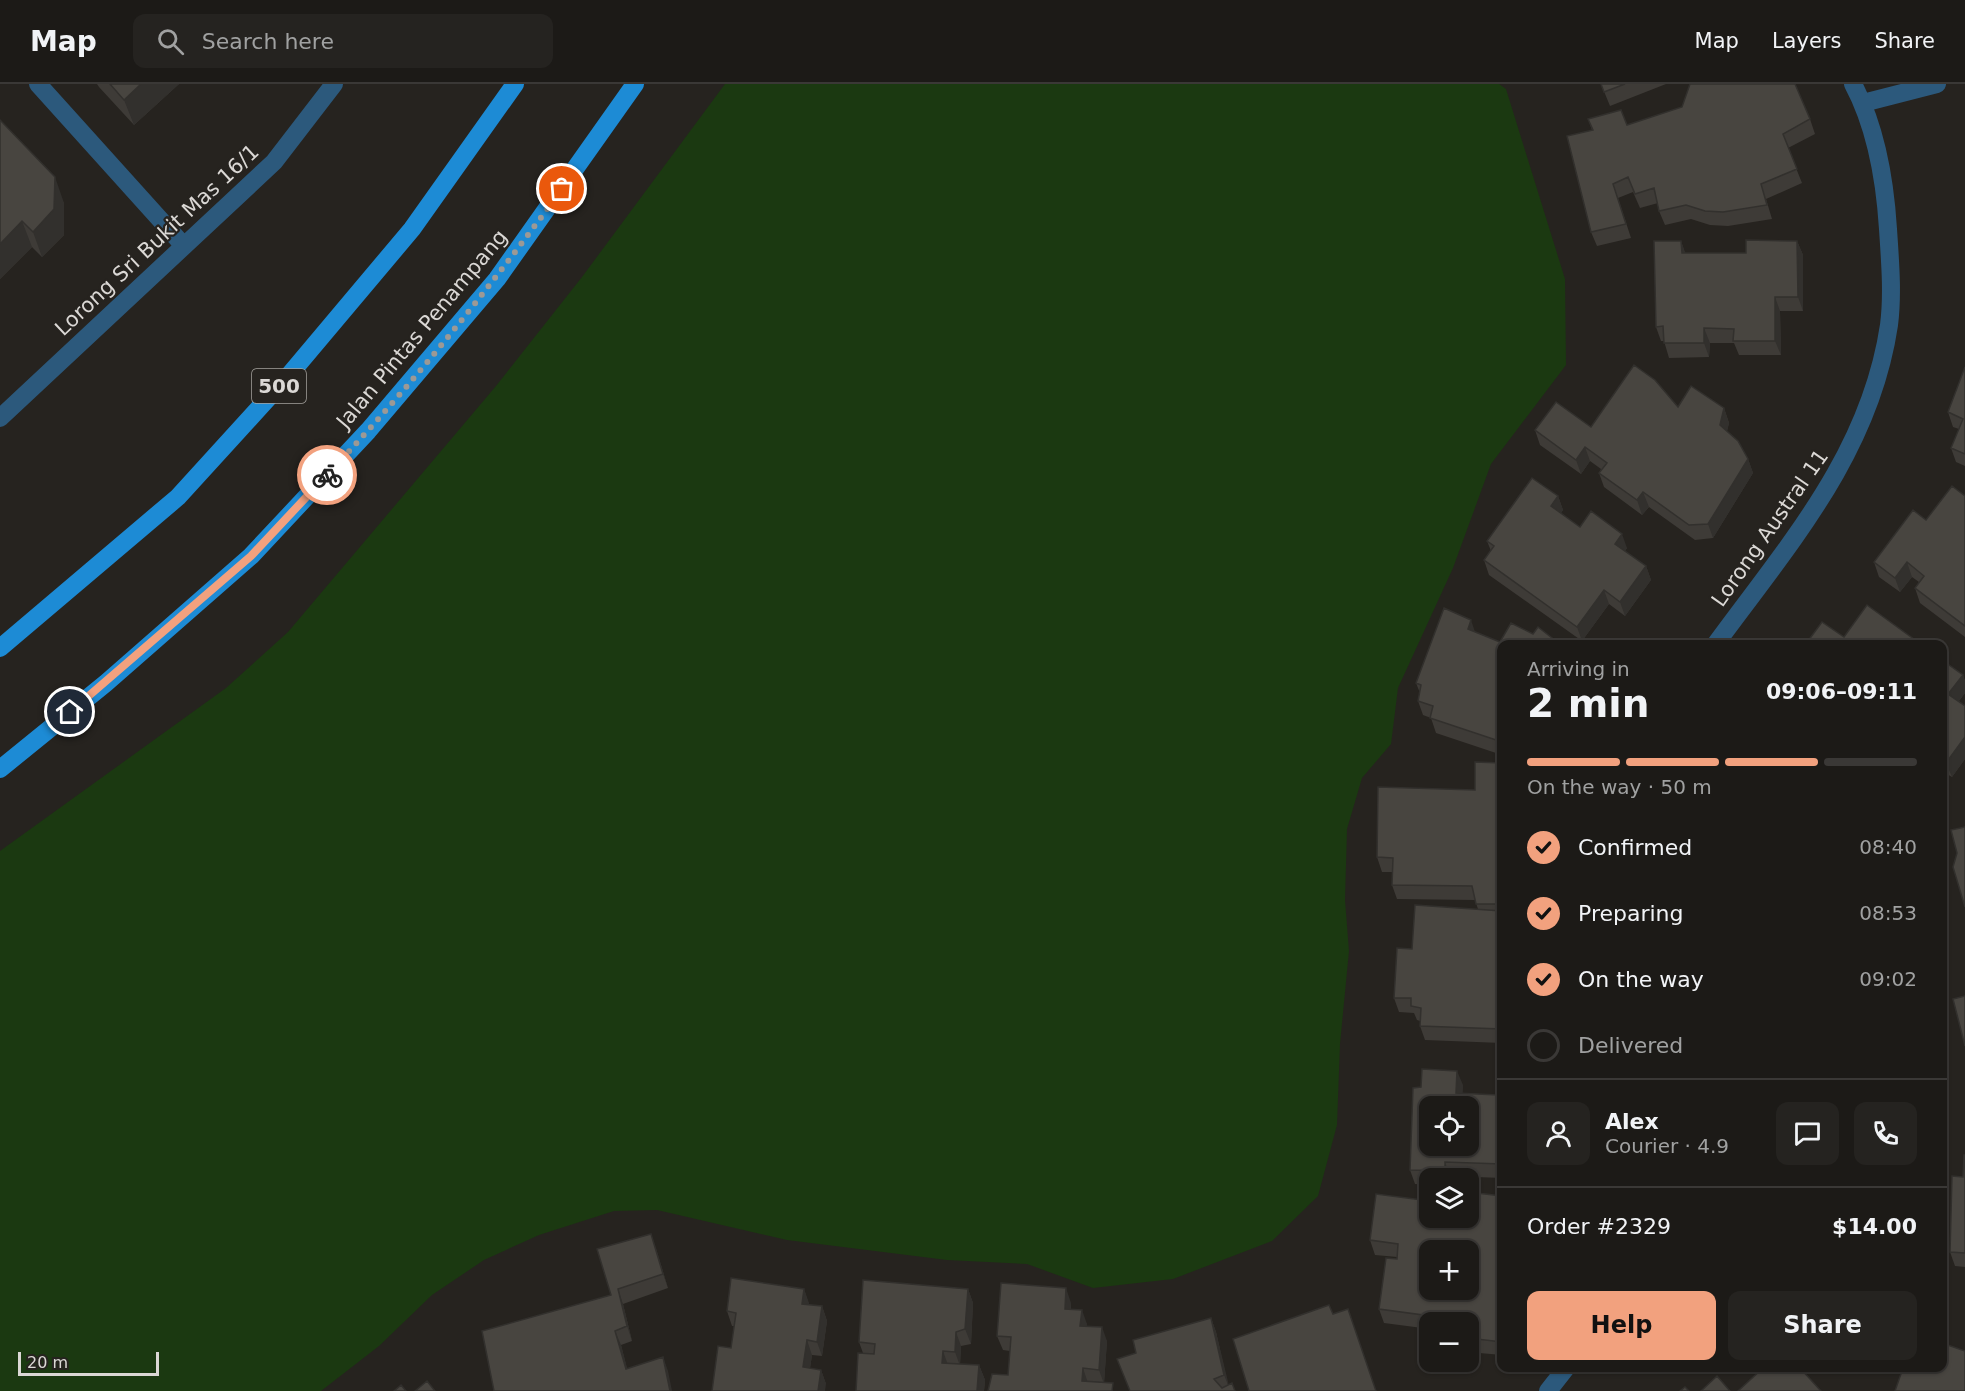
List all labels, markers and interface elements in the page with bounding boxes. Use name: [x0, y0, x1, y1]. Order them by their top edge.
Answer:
search box: [133, 14, 553, 68]
text: Map: [30, 25, 97, 58]
icon: search: [154, 25, 187, 58]
text: Search here: [202, 29, 334, 54]
text: Map: [1695, 29, 1739, 53]
text: Layers: [1772, 29, 1841, 53]
text: Share: [1874, 29, 1935, 53]
street label: Lorong Sri Bukit Mas 16/1: [50, 139, 264, 341]
pin: [536, 163, 587, 214]
icon: bag: [545, 172, 578, 205]
street label: Jalan Pintas Penampang: [330, 225, 512, 435]
road number: 500: [252, 369, 306, 403]
courier: [297, 445, 357, 505]
street label: Lorong Austral 11: [1707, 445, 1833, 611]
icon: bike: [311, 459, 344, 492]
text: Arriving in: [1527, 657, 1630, 681]
text: 09:06–09:11: [1766, 679, 1917, 704]
text: 2 min: [1527, 681, 1649, 726]
pin: [44, 686, 95, 737]
icon: home: [53, 695, 86, 728]
text: On the way · 50 m: [1527, 775, 1712, 799]
icon: check: [1527, 831, 1560, 864]
text: Confirmed: [1578, 835, 1692, 860]
text: 08:40: [1859, 835, 1917, 859]
icon: check: [1527, 897, 1560, 930]
text: Preparing: [1578, 901, 1684, 926]
text: 08:53: [1859, 901, 1917, 925]
icon: check: [1527, 963, 1560, 996]
text: On the way: [1578, 967, 1704, 992]
text: 09:02: [1859, 967, 1917, 991]
text: Delivered: [1578, 1033, 1683, 1058]
map controls: [1419, 1096, 1479, 1372]
button: locate: [1419, 1096, 1479, 1156]
button: person: [1527, 1102, 1590, 1165]
button: chat: [1776, 1102, 1839, 1165]
button: phone: [1854, 1102, 1917, 1165]
text: Alex: [1605, 1109, 1659, 1134]
text: Courier · 4.9: [1605, 1134, 1729, 1158]
button: layers: [1419, 1168, 1479, 1228]
text: Order #2329: [1527, 1214, 1671, 1239]
text: $14.00: [1832, 1214, 1917, 1239]
button: +: [1419, 1240, 1479, 1300]
button: Help: [1527, 1291, 1716, 1360]
button: Share: [1728, 1291, 1917, 1360]
button: −: [1419, 1312, 1479, 1372]
scale bar: [18, 1349, 159, 1376]
text: 20 m: [27, 1353, 68, 1372]

